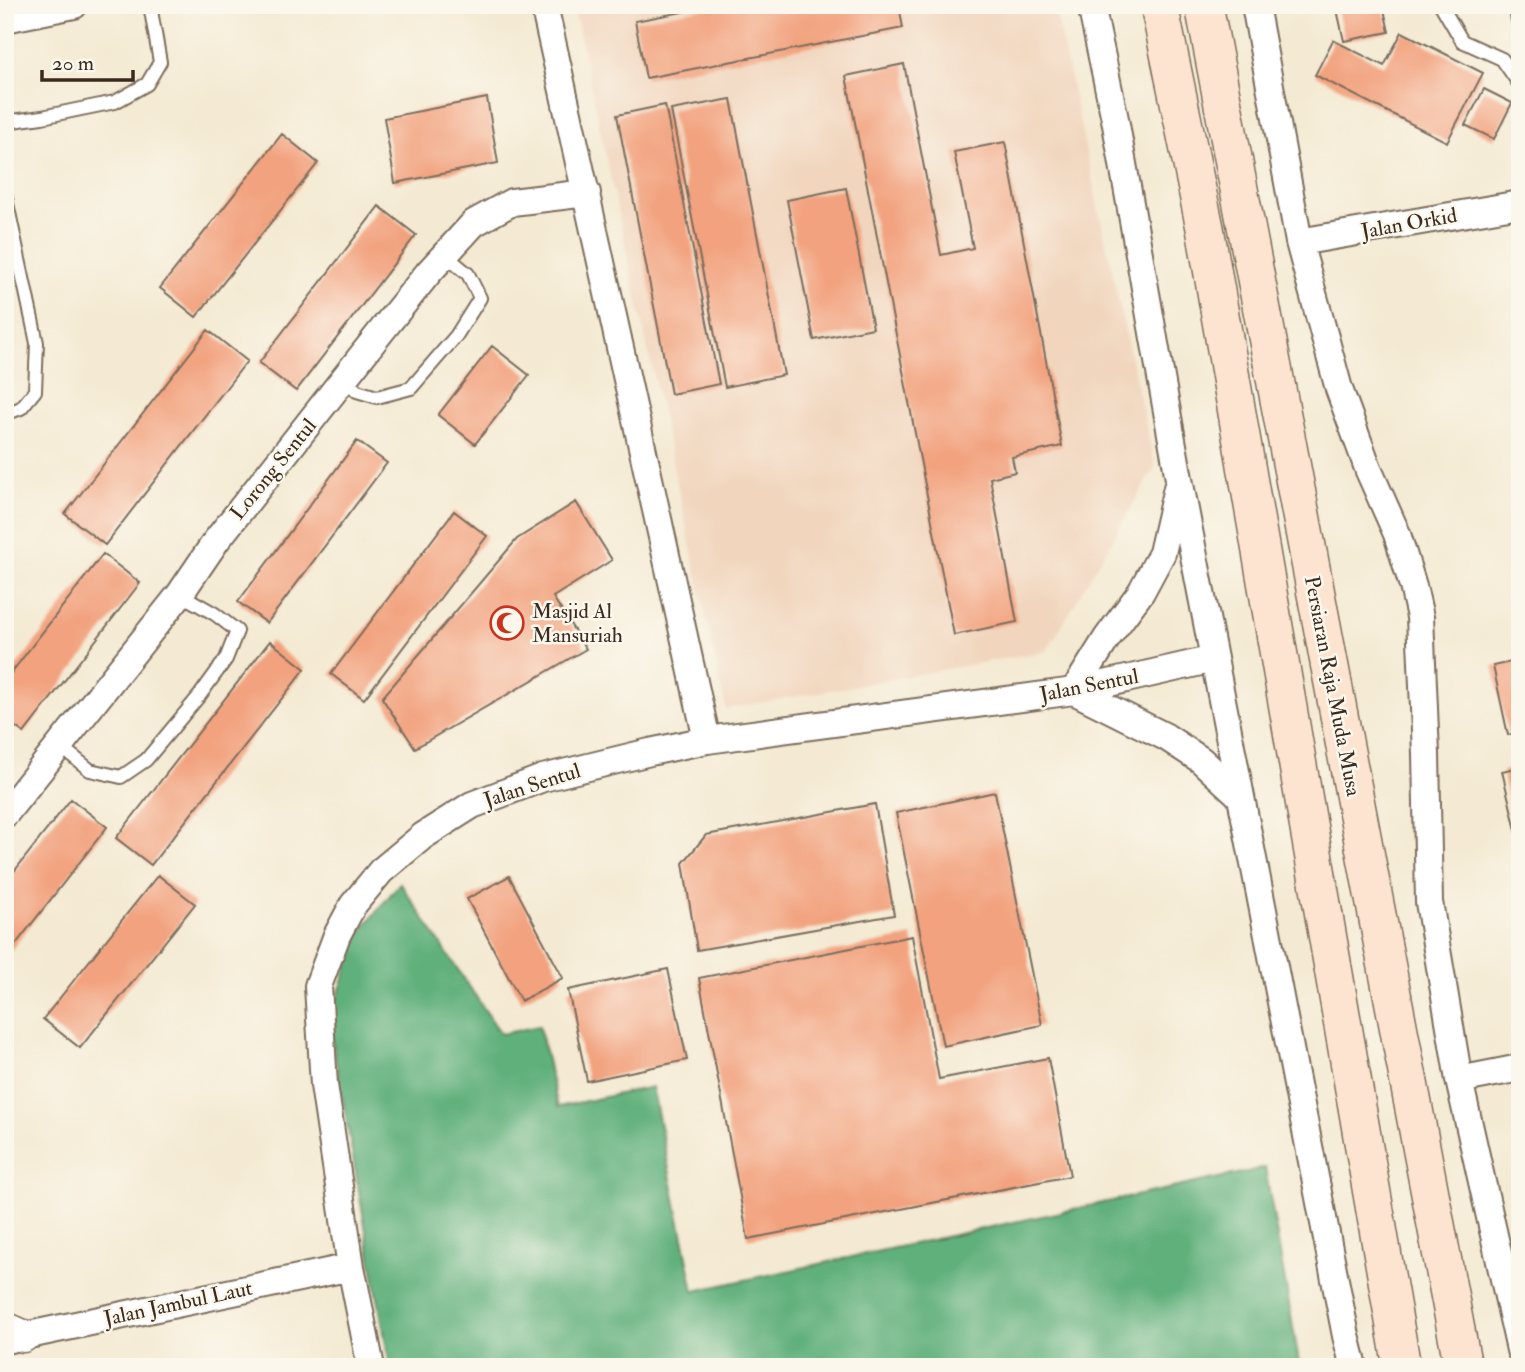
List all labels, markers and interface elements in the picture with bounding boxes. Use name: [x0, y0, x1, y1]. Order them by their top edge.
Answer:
scale bar: [42, 38, 133, 82]
text: 20 m: [52, 50, 94, 77]
street label: Jalan Orkid: [1358, 202, 1460, 245]
street label: Lorong Sentul: [224, 413, 323, 526]
street label: Persiaran Raja Muda Musa: [1298, 574, 1367, 799]
place label: Masjid Al Mansuriah: [532, 598, 623, 649]
mosque icon: Masjid Al Mansuriah: [488, 604, 526, 642]
street label: Jalan Sentul: [1036, 663, 1141, 708]
street label: Jalan Sentul: [479, 757, 585, 814]
street label: Jalan Jambul Laut: [100, 1275, 255, 1333]

